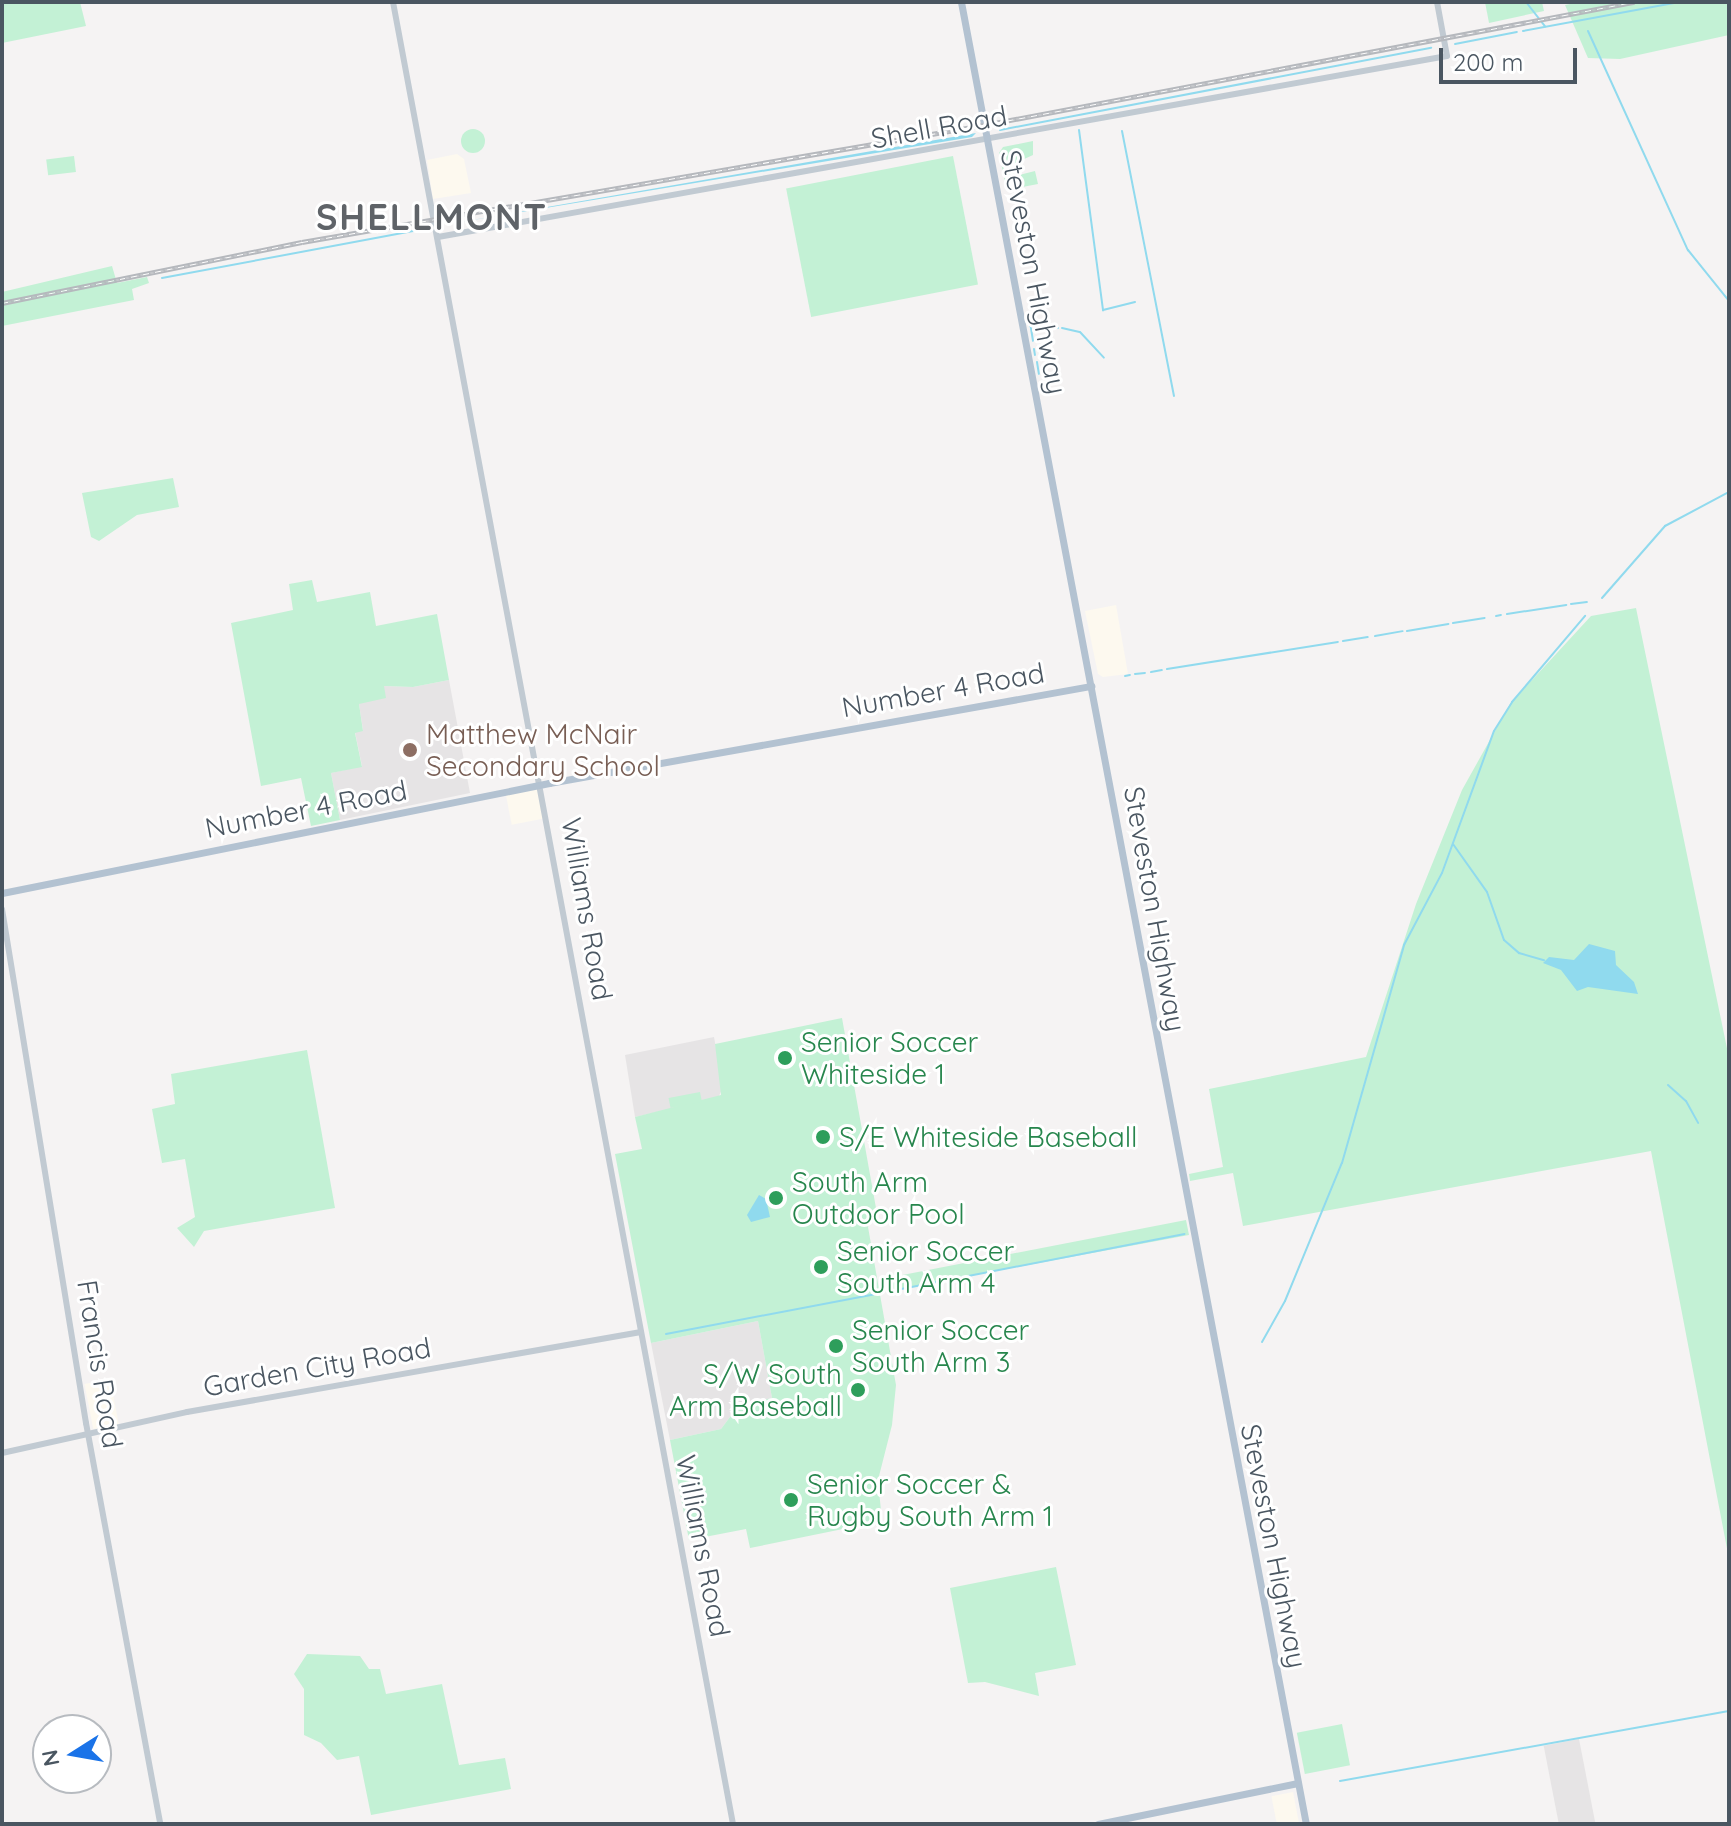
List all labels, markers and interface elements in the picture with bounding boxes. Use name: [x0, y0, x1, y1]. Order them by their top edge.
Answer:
scale bar: [1443, 32, 1581, 82]
text: 200 m: [1453, 47, 1523, 77]
street label: Shell Road: [868, 99, 1010, 155]
street label: Steveston Highway: [994, 147, 1074, 397]
district label: SHELLMONT: [316, 195, 548, 239]
street label: Number 4 Road: [839, 656, 1047, 724]
place label: Matthew McNair Secondary School: [426, 717, 660, 783]
marker: Matthew McNair Secondary School: [401, 741, 419, 759]
street label: Number 4 Road: [202, 773, 410, 845]
street label: Steveston Highway: [1117, 784, 1193, 1034]
street label: Williams Road: [554, 815, 620, 1003]
place label: Senior Soccer Whiteside 1: [801, 1025, 978, 1091]
marker: Senior Soccer Whiteside 1: [776, 1049, 794, 1067]
place label: S/E Whiteside Baseball: [839, 1120, 1138, 1154]
marker: S/E Whiteside Baseball: [814, 1128, 832, 1146]
place label: South Arm Outdoor Pool: [792, 1165, 965, 1231]
marker: South Arm Outdoor Pool: [767, 1189, 785, 1207]
place label: Senior Soccer South Arm 4: [837, 1234, 1014, 1300]
marker: Senior Soccer South Arm 4: [812, 1258, 830, 1276]
street label: Francis Road: [70, 1277, 130, 1451]
place label: Senior Soccer South Arm 3: [852, 1313, 1029, 1379]
street label: Garden City Road: [201, 1330, 433, 1404]
marker: Senior Soccer South Arm 3: [827, 1337, 845, 1355]
place label: S/W South Arm Baseball: [669, 1357, 842, 1423]
marker: S/W South Arm Baseball: [849, 1381, 867, 1399]
street label: Steveston Highway: [1234, 1421, 1314, 1671]
street label: Williams Road: [669, 1452, 737, 1640]
place label: Senior Soccer & Rugby South Arm 1: [807, 1467, 1053, 1533]
marker: Senior Soccer & Rugby South Arm 1: [782, 1491, 800, 1509]
north arrow: [32, 1714, 112, 1794]
text: N: [35, 1748, 66, 1769]

